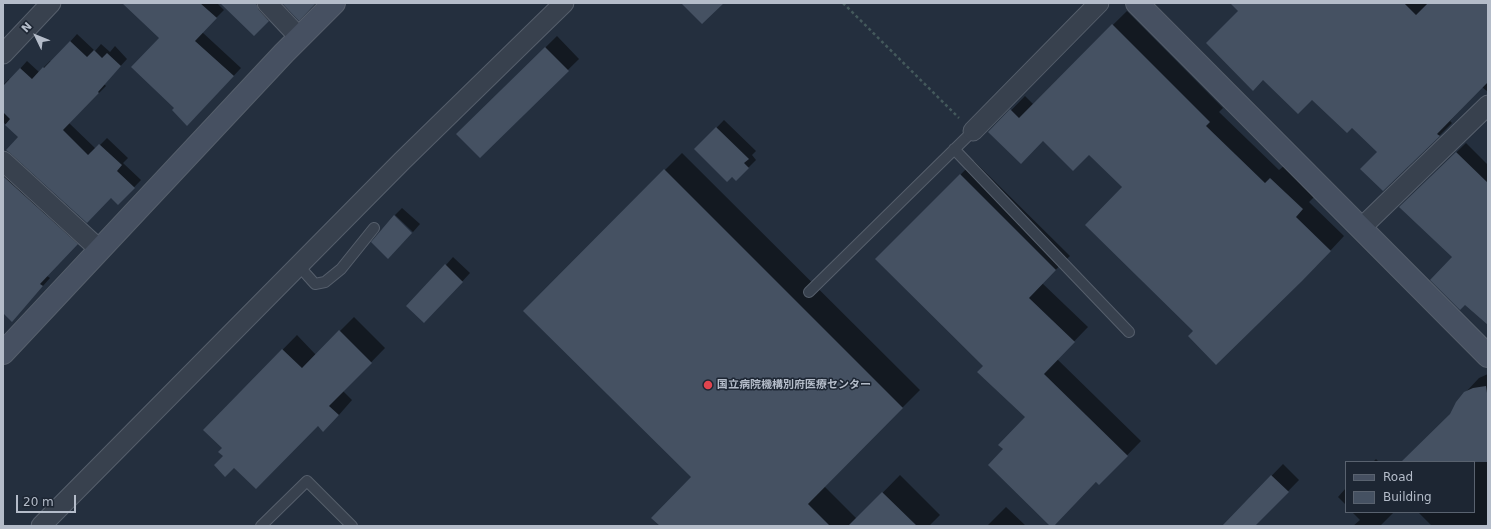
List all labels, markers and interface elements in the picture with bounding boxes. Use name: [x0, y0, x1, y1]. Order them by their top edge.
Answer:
north arrow: [16, 16, 56, 56]
text: N: [19, 20, 35, 35]
place label: 国立病院機構別府医療センター: [717, 378, 871, 392]
marker: 国立病院機構別府医療センター: [702, 379, 714, 391]
legend: [1345, 461, 1475, 513]
text: Road: [1383, 470, 1413, 484]
scale bar: [18, 487, 78, 513]
text: Building: [1383, 490, 1432, 504]
text: 20 m: [23, 495, 54, 509]

